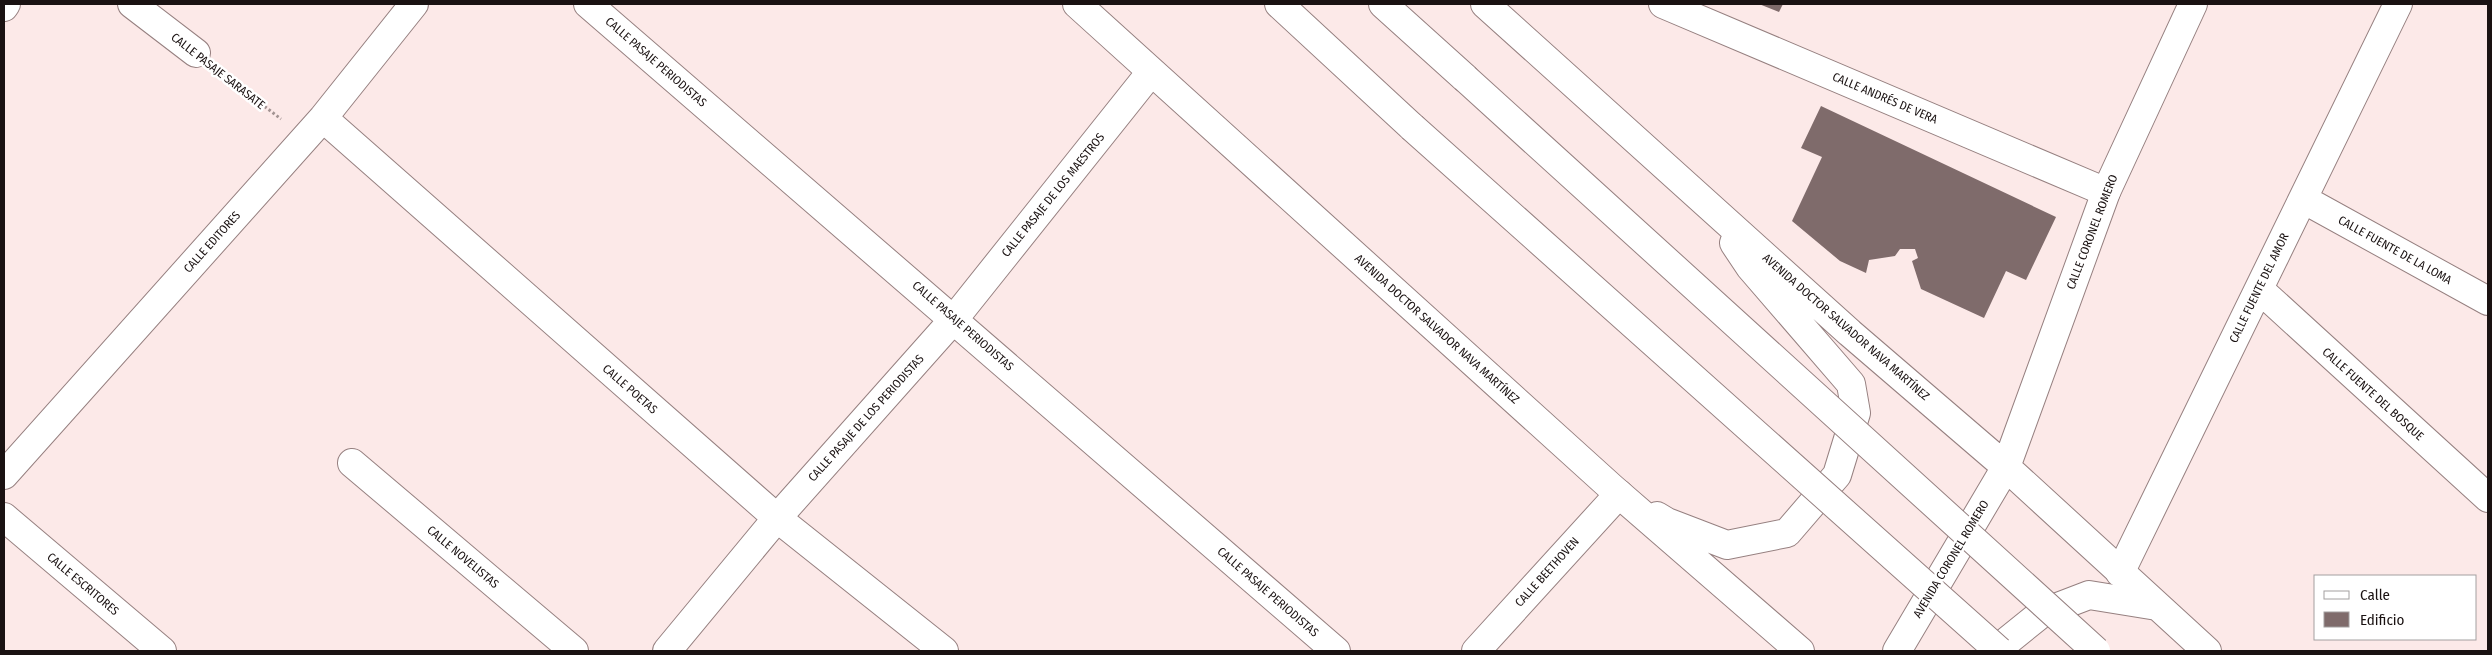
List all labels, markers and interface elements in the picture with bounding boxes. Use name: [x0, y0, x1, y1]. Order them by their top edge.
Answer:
street label: CALLE PASAJE PERIODISTAS: [603, 14, 709, 110]
street label: CALLE PASAJE SARASATE: [168, 30, 268, 112]
street label: CALLE ANDRÉS DE VERA: [1830, 69, 1941, 127]
street label: CALLE PASAJE DE LOS MAESTROS: [999, 130, 1107, 260]
street label: CALLE CORONEL ROMERO: [2064, 173, 2120, 291]
street label: CALLE EDITORES: [181, 208, 243, 276]
street label: CALLE FUENTE DE LA LOMA: [2336, 213, 2455, 287]
street label: CALLE FUENTE DEL AMOR: [2226, 230, 2292, 345]
street label: AVENIDA DOCTOR SALVADOR NAVA MARTÍNEZ: [1760, 250, 1933, 403]
street label: AVENIDA DOCTOR SALVADOR NAVA MARTÍNEZ: [1352, 251, 1523, 407]
street label: CALLE PASAJE PERIODISTAS: [910, 278, 1016, 374]
street label: CALLE FUENTE DEL BOSQUE: [2319, 345, 2427, 444]
street label: CALLE PASAJE DE LOS PERIODISTAS: [805, 352, 927, 484]
street label: CALLE POETAS: [600, 361, 660, 417]
street label: AVENIDA CORONEL ROMERO: [1910, 498, 1992, 620]
street label: CALLE NOVELISTAS: [424, 523, 502, 591]
street label: CALLE BEETHOVEN: [1512, 534, 1582, 610]
street label: CALLE PASAJE PERIODISTAS: [1215, 544, 1321, 640]
street label: CALLE ESCRITORES: [44, 550, 122, 618]
legend: [2314, 575, 2477, 640]
text: Calle: [2360, 586, 2390, 604]
text: Edificio: [2360, 611, 2405, 629]

